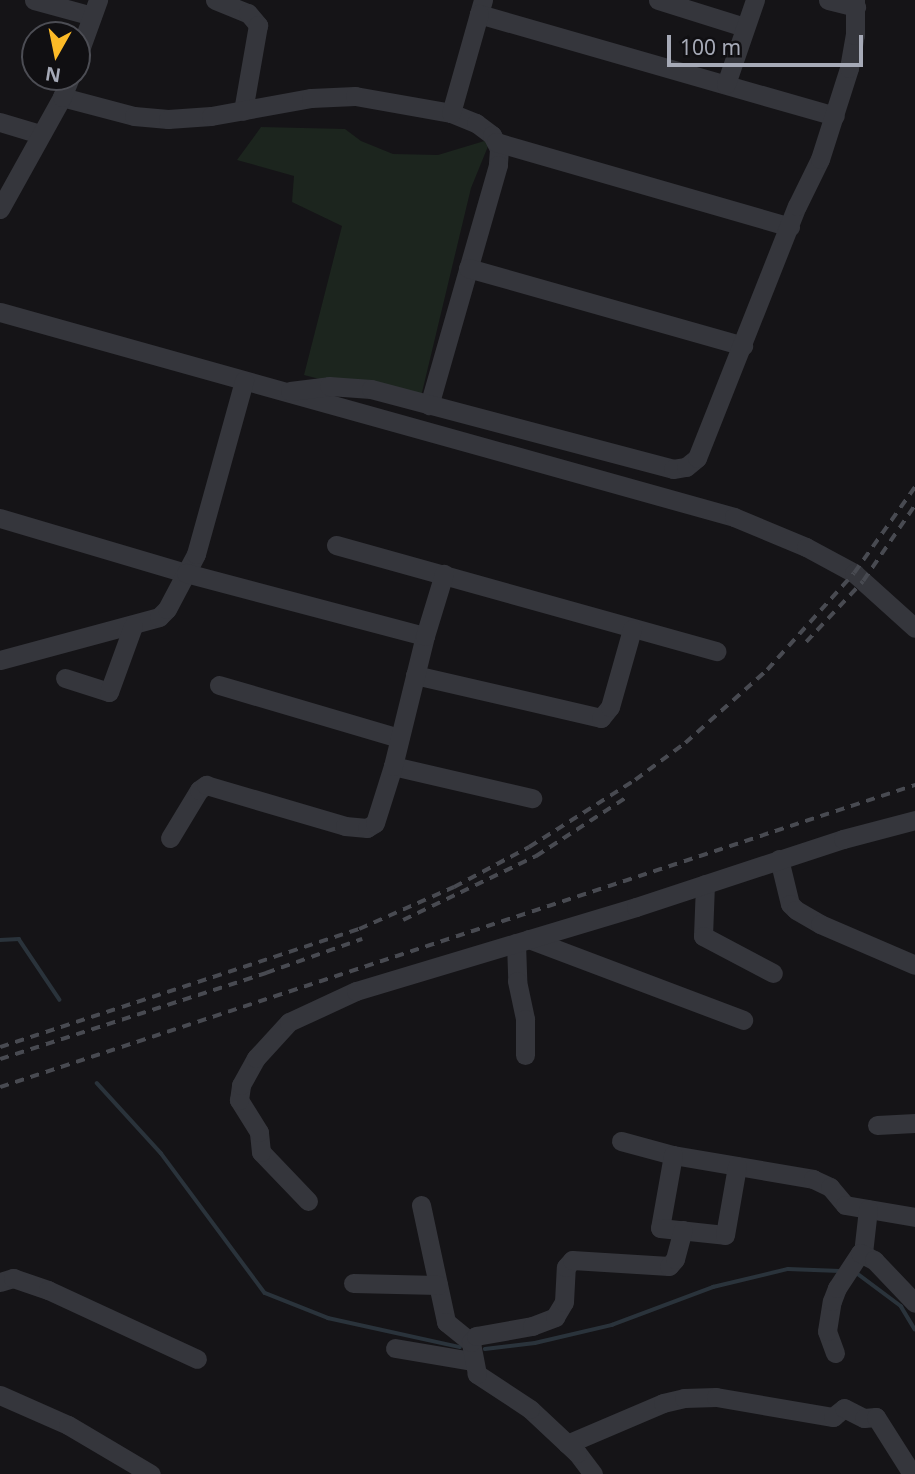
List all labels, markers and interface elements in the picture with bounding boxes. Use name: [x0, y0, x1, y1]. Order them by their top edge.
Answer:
north arrow: [21, 21, 91, 91]
scale bar: [670, 21, 866, 65]
text: 100 m: [680, 33, 741, 61]
text: N: [43, 61, 63, 89]

